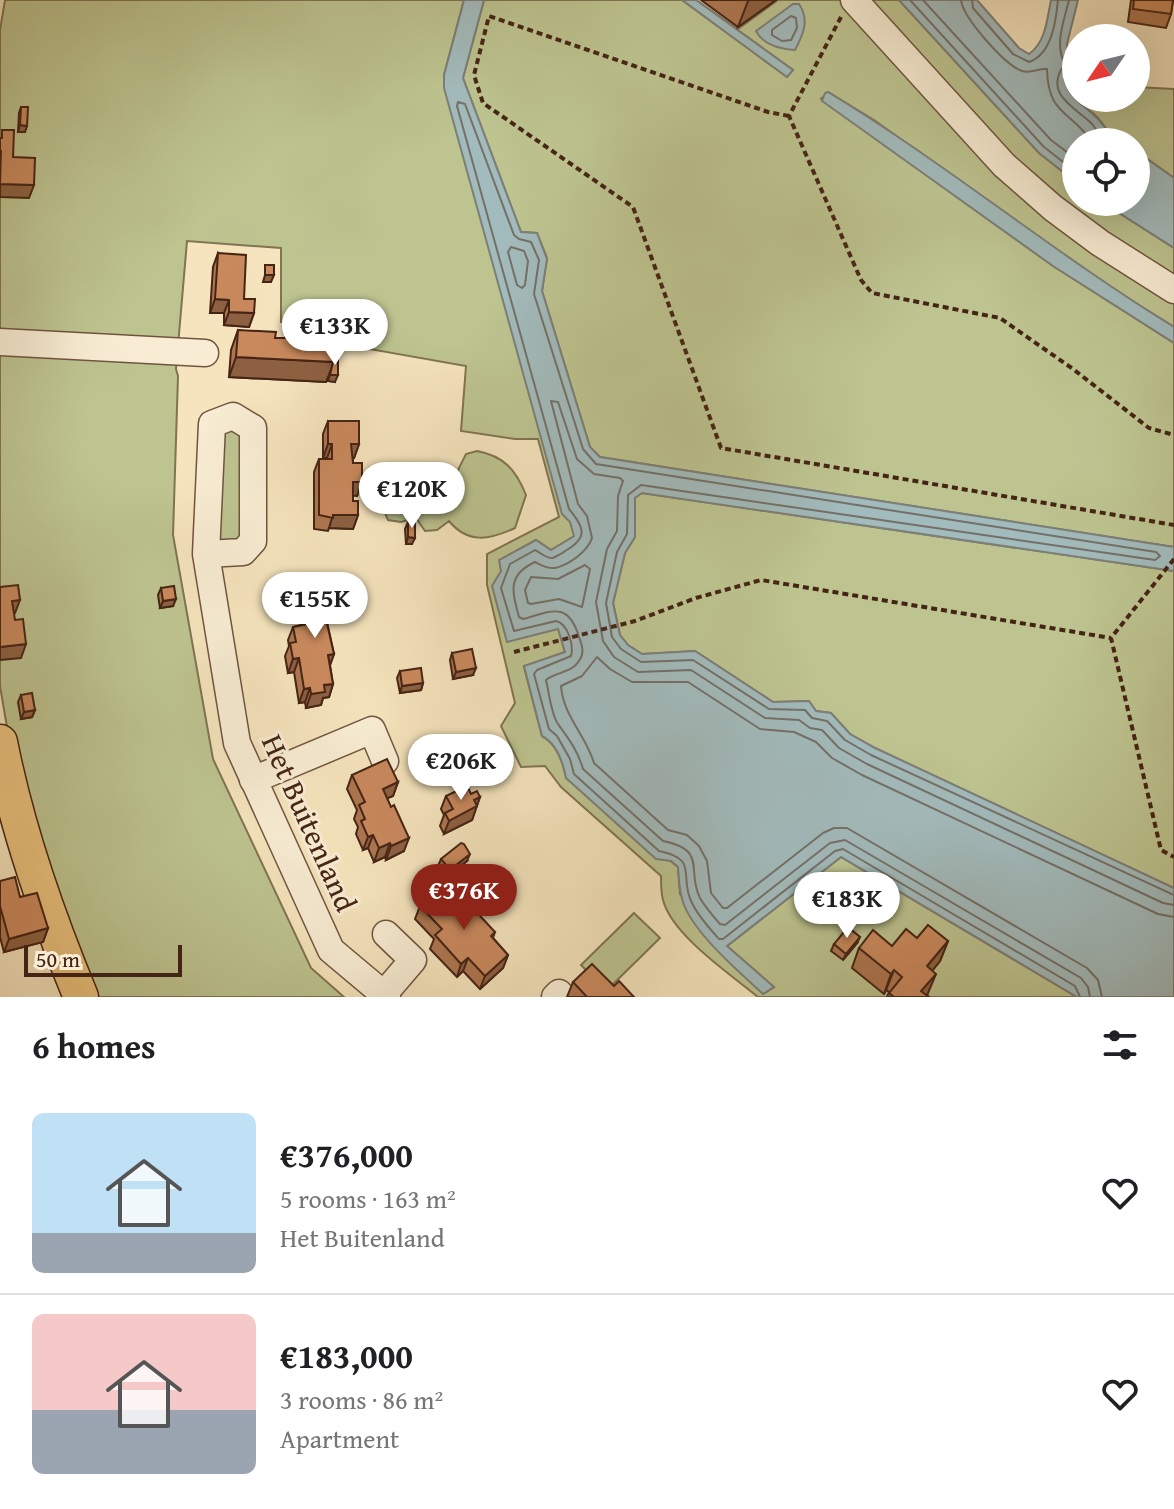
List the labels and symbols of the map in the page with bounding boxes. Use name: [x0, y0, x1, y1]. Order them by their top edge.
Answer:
north arrow: [1062, 24, 1150, 112]
pin: €133K: [279, 299, 391, 367]
pin: €120K: [356, 462, 468, 530]
pin: €155K: [259, 572, 371, 640]
street label: Het Buitenland: [251, 727, 369, 918]
pin: €206K: [405, 734, 517, 802]
pin: €376K: [408, 864, 520, 932]
pin: €183K: [791, 872, 903, 940]
scale bar: [24, 941, 182, 977]

